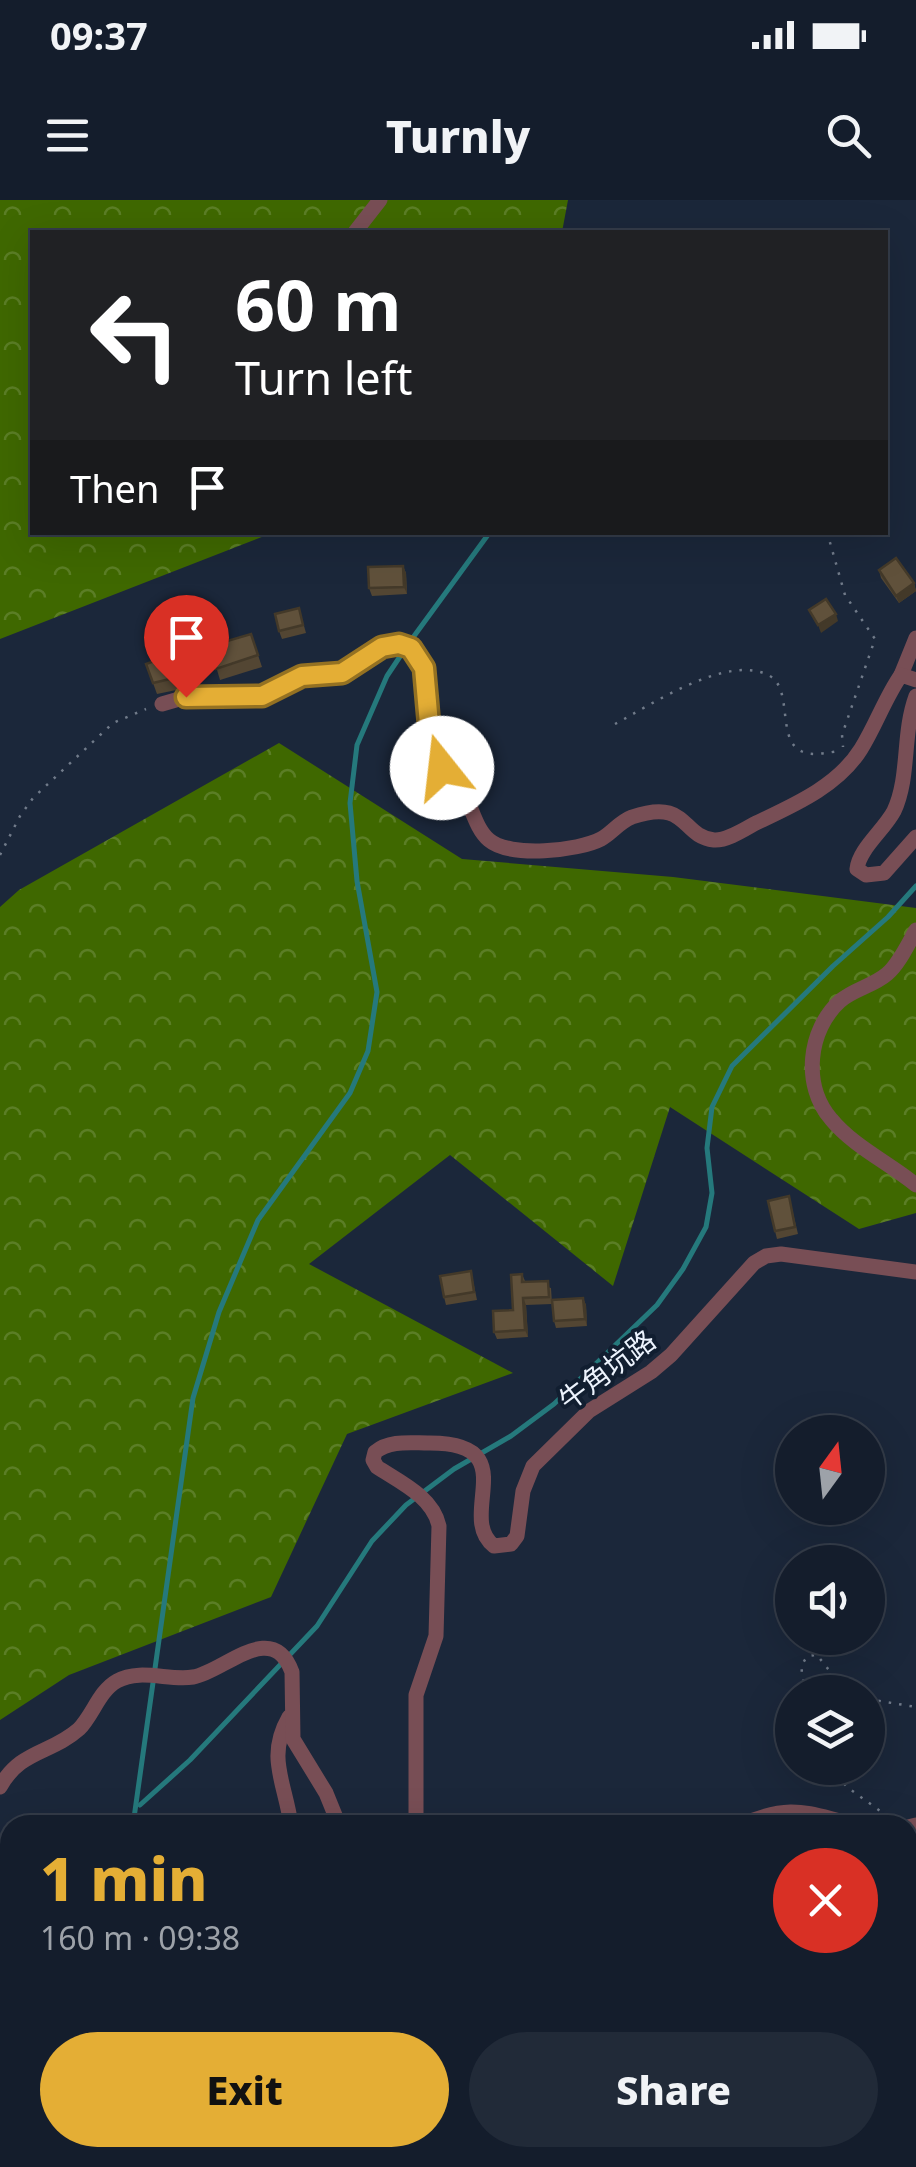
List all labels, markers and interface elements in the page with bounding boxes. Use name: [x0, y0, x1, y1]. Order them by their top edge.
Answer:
text: 09:37: [50, 9, 148, 61]
text: Turnly: [386, 105, 530, 166]
icon: menu: [40, 108, 95, 163]
icon: search: [821, 108, 876, 163]
text: 60 m: [235, 256, 402, 352]
icon: left: [70, 270, 200, 400]
text: Turn left: [235, 347, 412, 408]
icon: arrive: [180, 460, 235, 515]
text: Then: [70, 462, 160, 514]
pin: [144, 595, 229, 698]
icon: arrive: [159, 610, 214, 665]
position arrow: [390, 716, 494, 820]
street label: 牛角坑路: [550, 1320, 663, 1418]
north arrow: [775, 1415, 885, 1525]
map controls: [775, 1415, 885, 1785]
button: sound: [775, 1545, 885, 1655]
button: layers: [775, 1675, 885, 1785]
text: 1 min: [40, 1837, 208, 1919]
button: close: [773, 1848, 878, 1953]
text: 160 m · 09:38: [40, 1916, 240, 1959]
button: Exit: [40, 2032, 449, 2147]
button: Share: [469, 2032, 878, 2147]

